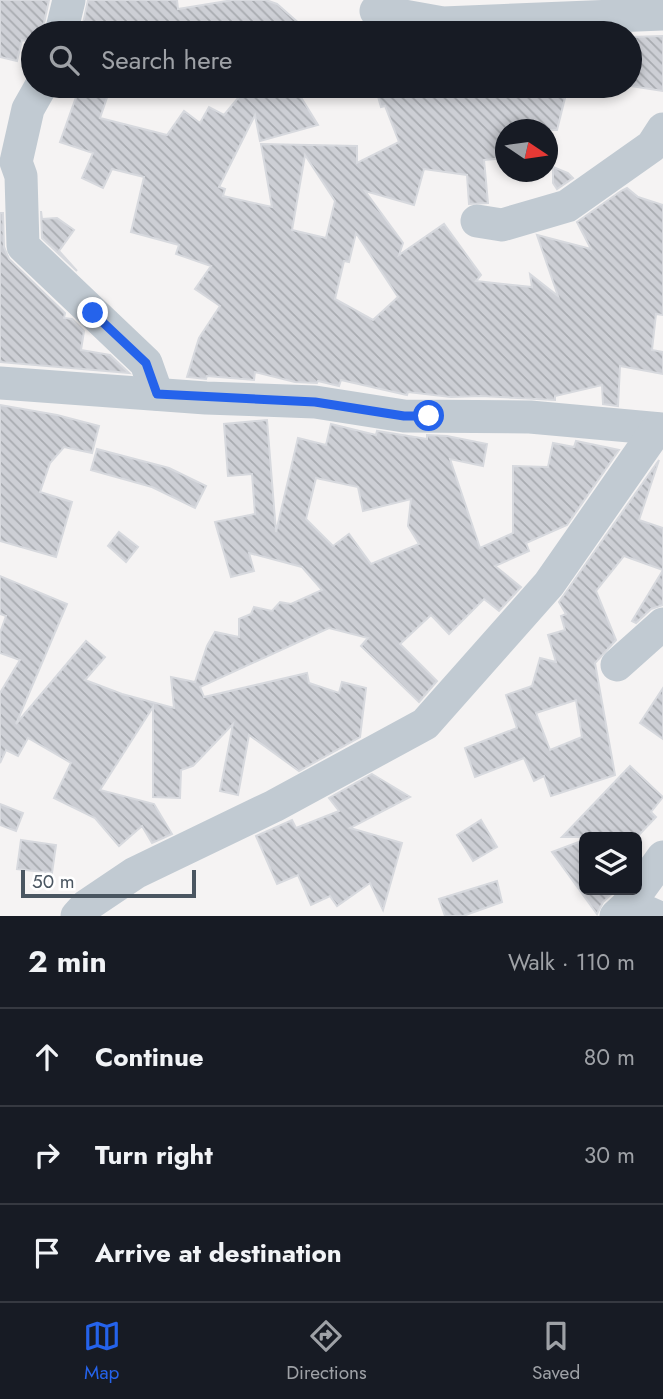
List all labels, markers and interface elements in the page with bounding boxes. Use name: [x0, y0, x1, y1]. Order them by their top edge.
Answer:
search box: [21, 21, 642, 98]
icon: search: [45, 41, 83, 79]
text: Search here: [101, 41, 233, 79]
north arrow: [495, 119, 558, 182]
route end: [77, 297, 108, 328]
route start: [413, 400, 444, 431]
map controls: [579, 832, 642, 895]
button: layers: [579, 832, 642, 895]
scale bar: [21, 867, 196, 899]
text: 50 m: [32, 868, 75, 895]
text: 2 min: [28, 940, 107, 983]
text: Walk · 110 m: [508, 945, 635, 979]
icon: ahead: [28, 1038, 66, 1076]
text: Continue: [95, 1038, 204, 1076]
text: 80 m: [584, 1040, 635, 1074]
icon: right: [28, 1136, 66, 1174]
text: Turn right: [95, 1136, 213, 1174]
text: 30 m: [584, 1138, 635, 1172]
icon: arrive: [28, 1234, 66, 1272]
text: Arrive at destination: [95, 1234, 342, 1272]
tab: Map: [83, 1317, 121, 1386]
tab: Directions: [286, 1317, 367, 1386]
tab: Saved: [532, 1317, 580, 1386]

